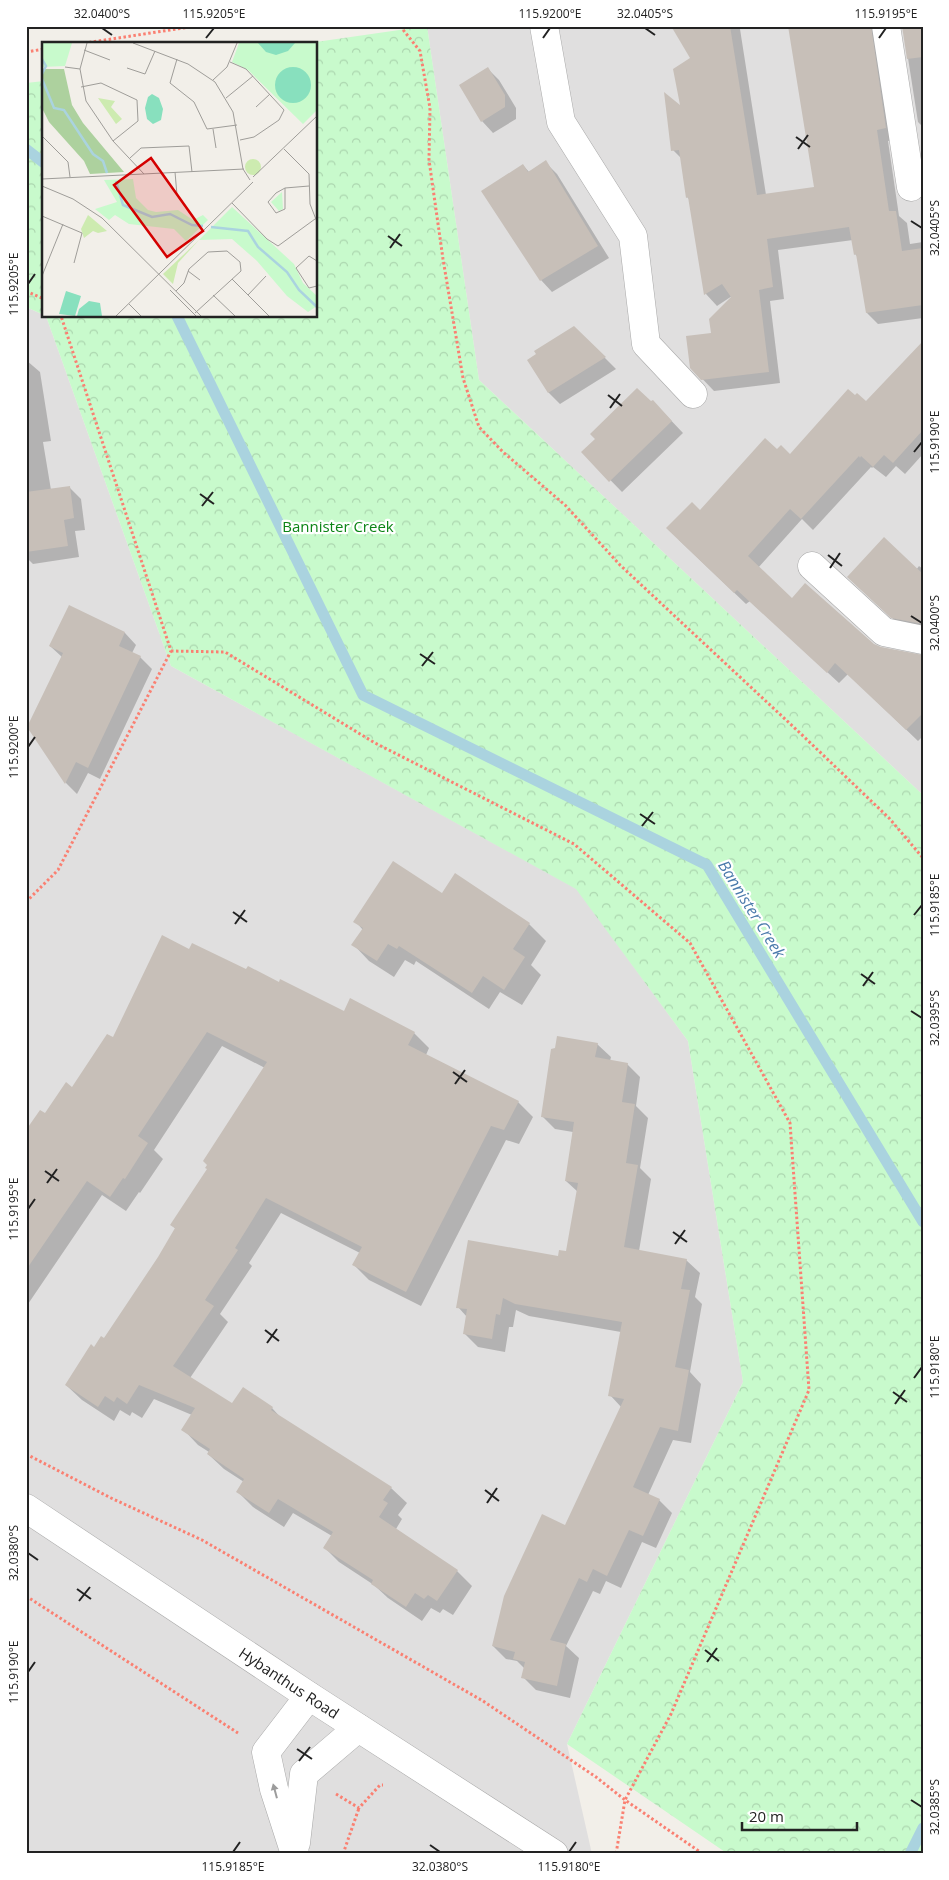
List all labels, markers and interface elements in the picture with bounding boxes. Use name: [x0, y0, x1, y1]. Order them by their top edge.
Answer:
text: 32.0400°S: [74, 5, 130, 22]
text: 115.9205°E: [183, 5, 246, 22]
text: 115.9200°E: [519, 5, 582, 22]
text: 32.0405°S: [617, 5, 673, 22]
text: 115.9195°E: [855, 5, 918, 22]
inset map: [42, 42, 318, 318]
text: 32.0405°S: [926, 200, 943, 256]
text: 115.9205°E: [5, 253, 22, 316]
text: 115.9190°E: [926, 411, 943, 474]
park label: Bannister Creek: [282, 516, 394, 536]
text: 32.0400°S: [926, 595, 943, 651]
text: 115.9200°E: [5, 716, 22, 779]
water label: Bannister Creek: [713, 856, 791, 963]
text: 115.9185°E: [926, 874, 943, 937]
text: 32.0395°S: [926, 990, 943, 1046]
text: 115.9195°E: [5, 1178, 22, 1241]
text: 115.9180°E: [926, 1336, 943, 1399]
text: 32.0380°S: [5, 1525, 22, 1581]
text: 115.9190°E: [5, 1641, 22, 1704]
street label: Hybanthus Road: [235, 1642, 343, 1723]
text: 32.0385°S: [926, 1779, 943, 1835]
one-way arrow: [271, 1783, 279, 1798]
scale bar: [742, 1800, 856, 1832]
text: 20 m: [749, 1806, 784, 1826]
text: 115.9185°E: [202, 1858, 265, 1875]
text: 32.0380°S: [412, 1858, 468, 1875]
text: 115.9180°E: [538, 1858, 601, 1875]

